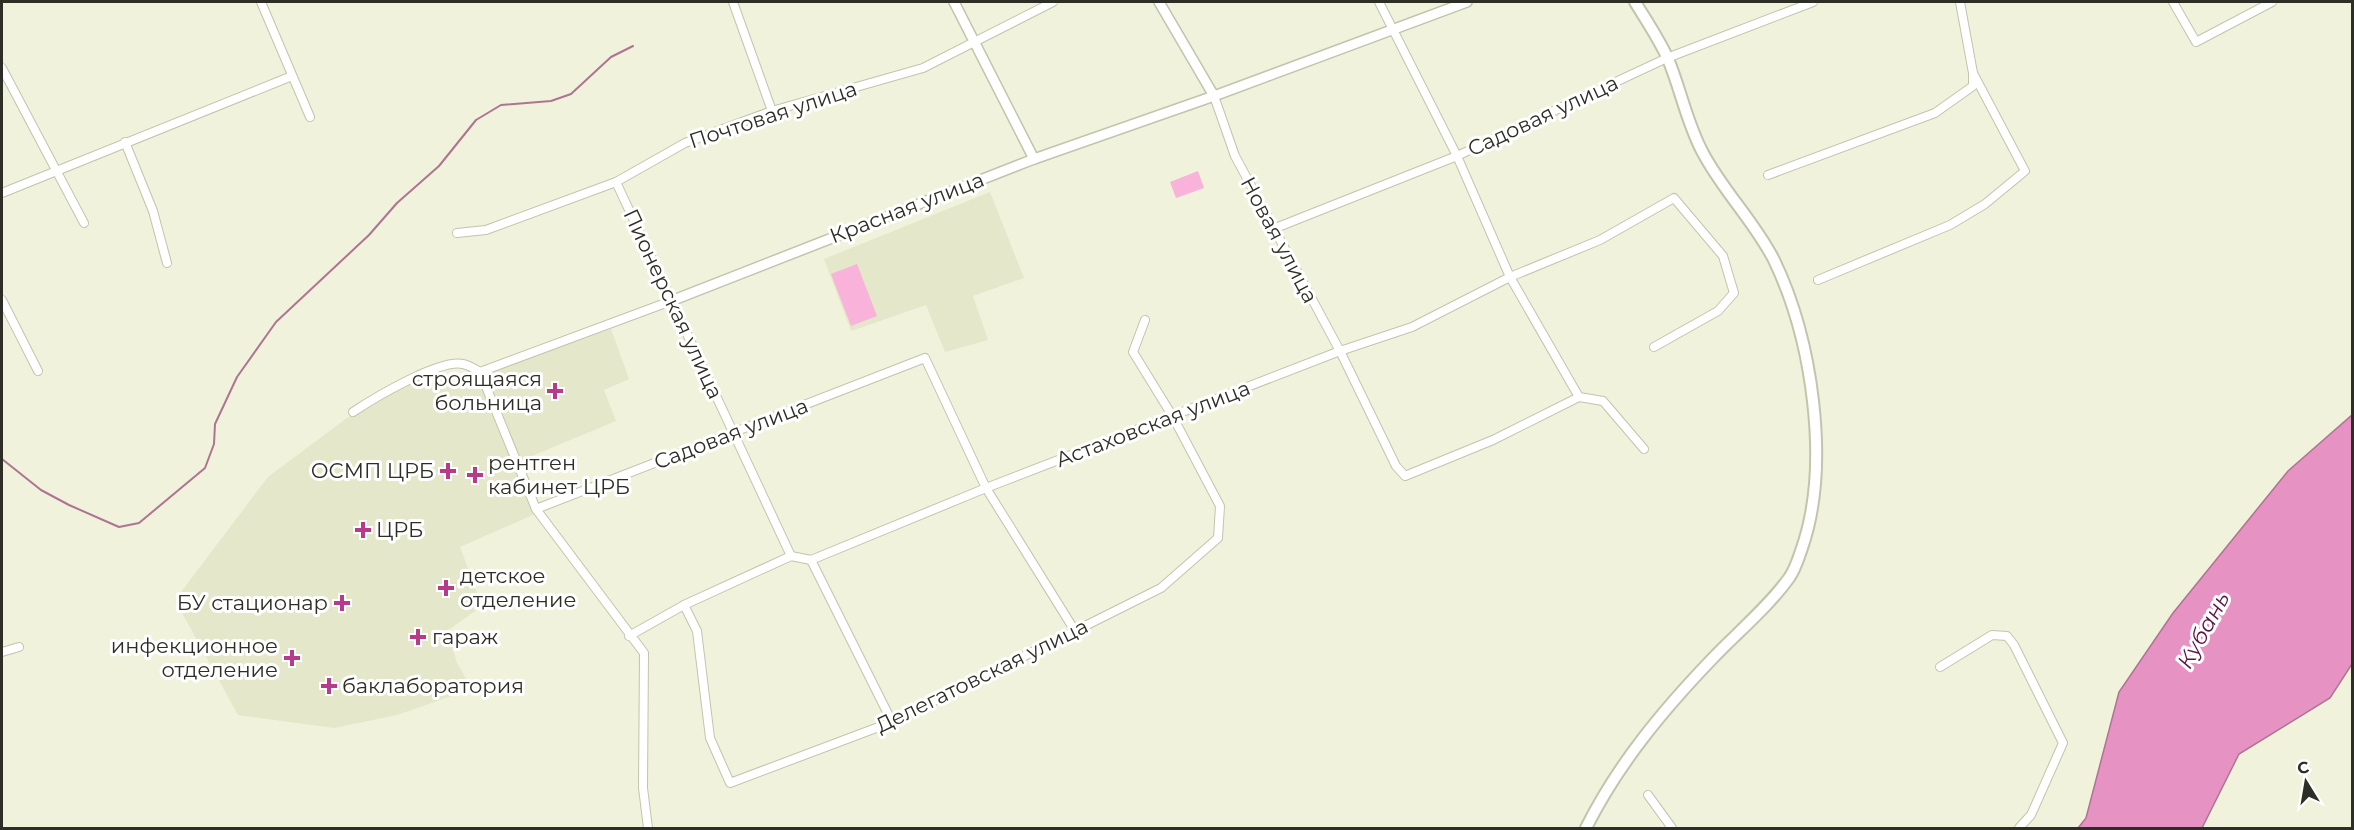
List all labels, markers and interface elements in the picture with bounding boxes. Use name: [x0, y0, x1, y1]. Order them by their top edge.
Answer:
street label: Садовая улица: [1464, 70, 1622, 161]
street label: Почтовая улица: [686, 76, 860, 153]
street label: Красная улица: [826, 167, 987, 248]
street label: Новая улица: [1236, 172, 1323, 307]
street label: Пионерская улица: [618, 205, 728, 403]
place label: строящаяся больница: [412, 366, 542, 415]
street label: Астаховская улица: [1052, 375, 1253, 472]
marker: строящаяся больница: [546, 382, 564, 400]
street label: Садовая улица: [650, 393, 811, 474]
place label: рентген кабинет ЦРБ: [488, 450, 630, 499]
place label: ОСМП ЦРБ: [311, 458, 434, 483]
marker: ОСМП ЦРБ: [439, 462, 457, 480]
marker: рентген кабинет ЦРБ: [466, 466, 484, 484]
place label: ЦРБ: [376, 517, 423, 542]
marker: ЦРБ: [354, 521, 372, 539]
place label: детское отделение: [460, 563, 576, 612]
marker: детское отделение: [437, 579, 455, 597]
water label: Кубань: [2171, 587, 2236, 674]
place label: БУ стационар: [177, 590, 328, 615]
marker: БУ стационар: [333, 594, 351, 612]
street label: Делегатовская улица: [872, 613, 1092, 738]
place label: гараж: [432, 624, 498, 649]
marker: гараж: [409, 628, 427, 646]
place label: инфекционное отделение: [111, 633, 278, 682]
marker: инфекционное отделение: [283, 649, 301, 667]
place label: баклаборатория: [342, 673, 524, 698]
marker: баклаборатория: [320, 677, 338, 695]
north arrow: [2276, 752, 2336, 812]
text: С: [2296, 757, 2311, 778]

